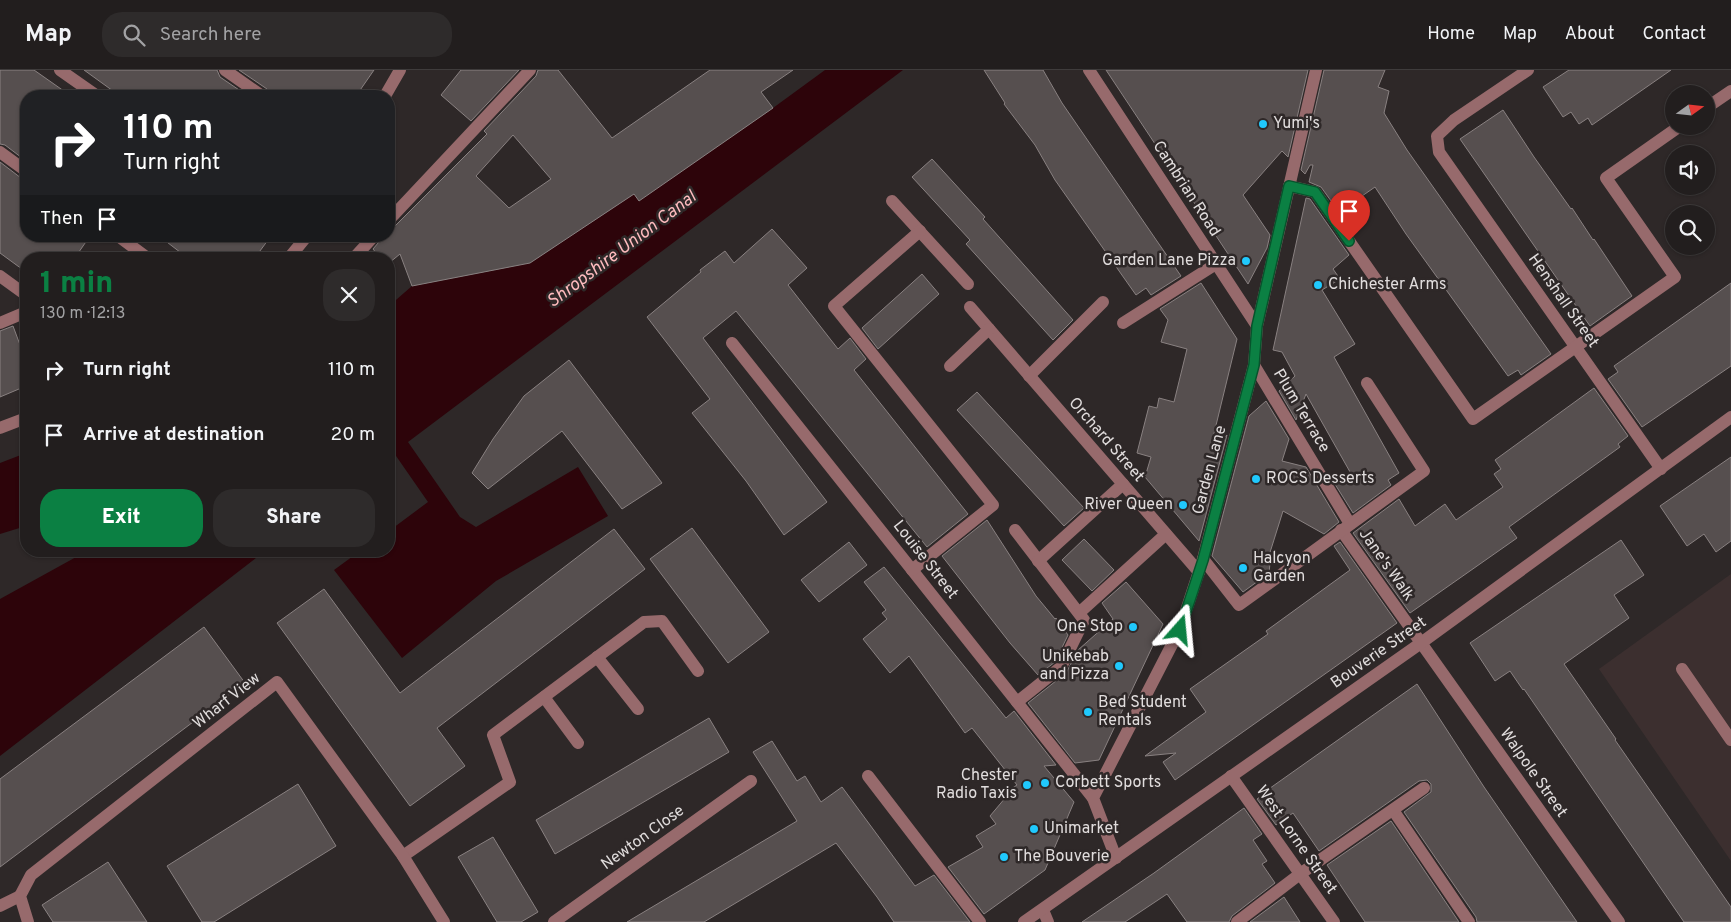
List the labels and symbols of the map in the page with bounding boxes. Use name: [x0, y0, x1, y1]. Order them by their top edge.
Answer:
north arrow: [1665, 85, 1715, 135]
place label: Yumi's: [1273, 114, 1320, 134]
marker: Yumi's: [1257, 118, 1269, 130]
street label: Cambrian Road: [1148, 137, 1224, 241]
water label: Shropshire Union Canal: [543, 185, 702, 314]
pin: [1328, 190, 1370, 241]
street label: Henshall Street: [1523, 250, 1603, 352]
place label: Garden Lane Pizza: [1102, 251, 1236, 271]
marker: Garden Lane Pizza: [1240, 255, 1252, 267]
place label: Chichester Arms: [1328, 275, 1447, 295]
marker: Chichester Arms: [1312, 279, 1324, 291]
street label: Plum Terrace: [1268, 365, 1334, 457]
street label: Orchard Street: [1064, 393, 1148, 487]
street label: Garden Lane: [1189, 423, 1231, 517]
place label: ROCS Desserts: [1266, 469, 1375, 489]
marker: ROCS Desserts: [1250, 473, 1262, 485]
place label: River Queen: [1084, 495, 1173, 515]
marker: River Queen: [1177, 499, 1189, 511]
street label: Louise Street: [888, 517, 962, 603]
street label: Jane's Walk: [1354, 525, 1418, 605]
place label: Halcyon Garden: [1253, 549, 1311, 587]
marker: Halcyon Garden: [1237, 562, 1249, 574]
position arrow: [1153, 603, 1205, 655]
street label: Bouverie Street: [1327, 613, 1431, 693]
place label: One Stop: [1056, 617, 1123, 637]
marker: One Stop: [1127, 621, 1139, 633]
place label: Unikebab and Pizza: [1040, 647, 1109, 685]
marker: Unikebab and Pizza: [1113, 660, 1125, 672]
street label: Wharf View: [189, 668, 265, 734]
place label: Bed Student Rentals: [1098, 693, 1187, 731]
marker: Bed Student Rentals: [1082, 706, 1094, 718]
street label: Walpole Street: [1495, 724, 1571, 822]
place label: Chester Radio Taxis: [936, 766, 1017, 804]
place label: Corbett Sports: [1055, 773, 1161, 793]
marker: Corbett Sports: [1039, 777, 1051, 789]
marker: Chester Radio Taxis: [1021, 779, 1033, 791]
street label: West Lorne Street: [1251, 782, 1341, 898]
street label: Newton Close: [597, 801, 689, 875]
place label: Unimarket: [1044, 819, 1119, 839]
marker: Unimarket: [1028, 823, 1040, 835]
place label: The Bouverie: [1014, 847, 1109, 867]
marker: The Bouverie: [998, 851, 1010, 863]

